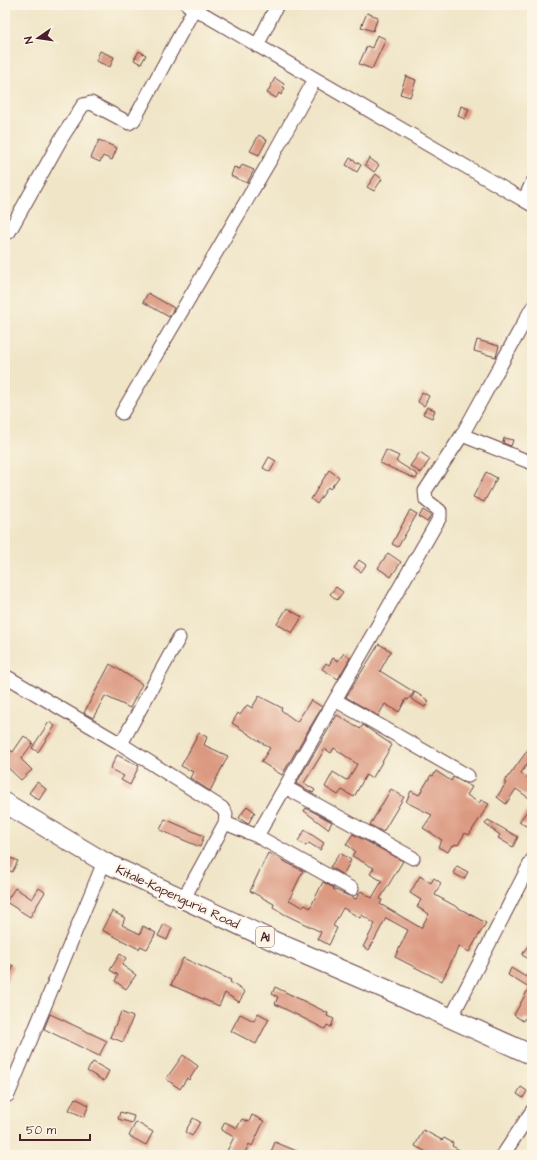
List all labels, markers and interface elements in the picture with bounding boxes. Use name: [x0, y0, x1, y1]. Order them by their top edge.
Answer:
north arrow: [18, 18, 58, 58]
text: N: [21, 35, 37, 45]
street label: Kitale-Kapenguria Road: [113, 860, 242, 934]
road number: A1: [256, 927, 274, 947]
scale bar: [20, 1116, 90, 1142]
text: 50 m: [26, 1122, 57, 1139]

